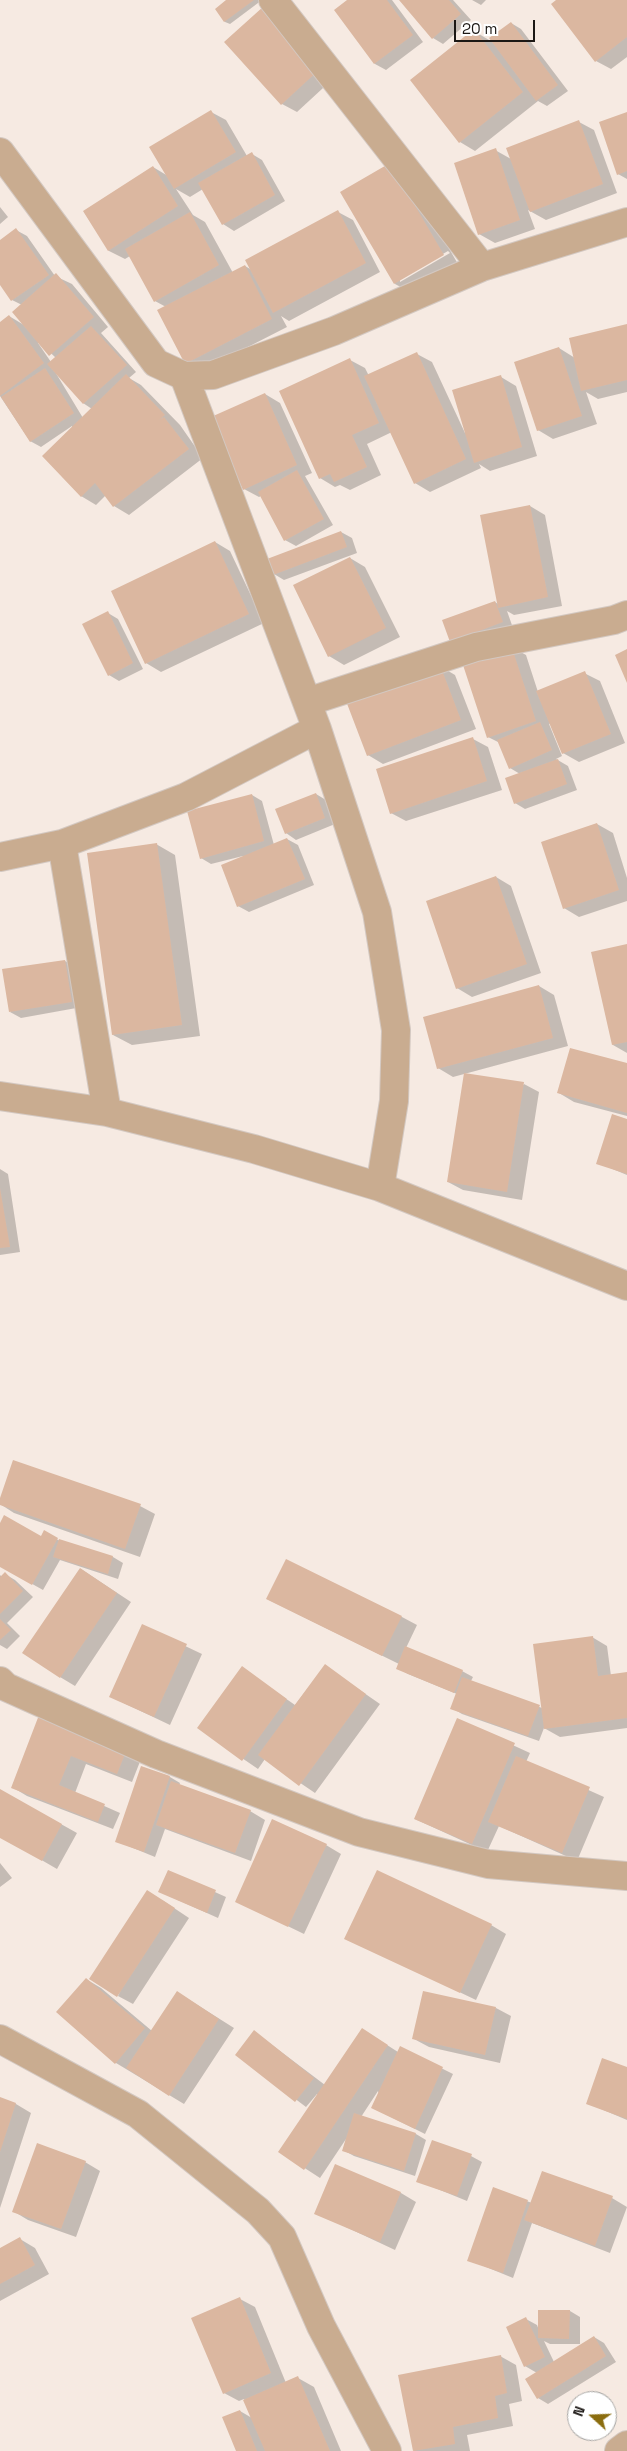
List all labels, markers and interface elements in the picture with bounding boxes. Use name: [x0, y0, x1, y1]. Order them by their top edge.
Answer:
scale bar: [457, 10, 538, 42]
text: 20 m: [462, 19, 497, 38]
north arrow: [567, 2391, 617, 2441]
text: N: [569, 2404, 589, 2419]

